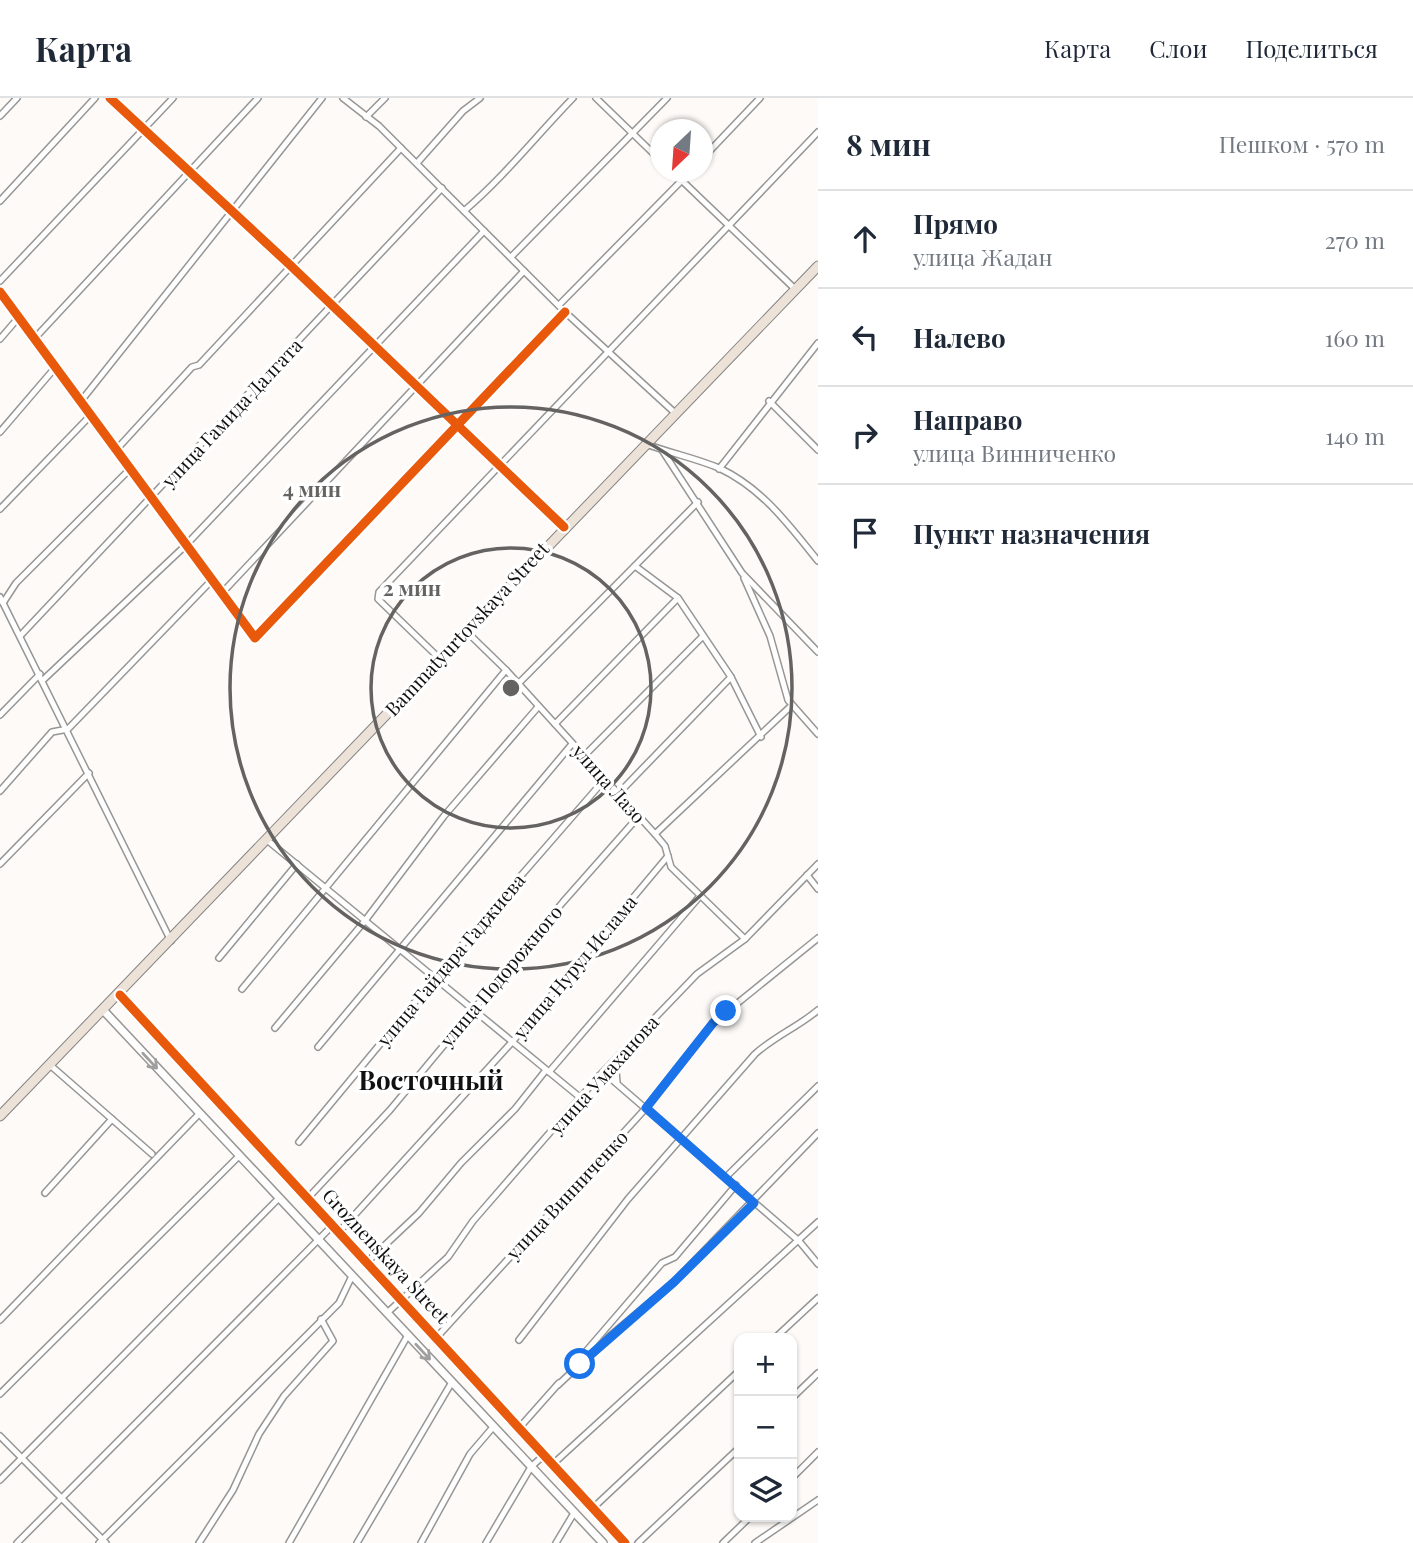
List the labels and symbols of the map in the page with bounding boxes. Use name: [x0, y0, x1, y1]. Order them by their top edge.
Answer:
north arrow: [650, 119, 713, 182]
street label: улица Гамида Далгата: [155, 332, 308, 493]
text: 4 мин: [283, 474, 341, 502]
street label: Bammatyurtovskaya Street: [379, 536, 554, 721]
text: 2 мин: [383, 573, 441, 601]
centre of rings: [499, 676, 523, 700]
street label: улица Лазо: [567, 738, 652, 828]
street label: улица Гайдара Гаджиева: [370, 867, 531, 1052]
street label: улица Нурул Ислама: [506, 889, 642, 1044]
street label: улица Подорожного: [433, 899, 567, 1053]
route end: [710, 995, 741, 1026]
street label: улица Умаханова: [542, 1009, 664, 1140]
one-way arrow: [142, 1052, 159, 1069]
district label: Восточный: [358, 1062, 504, 1097]
street label: улица Винниченко: [499, 1124, 633, 1265]
street label: Groznenskaya Street: [317, 1182, 456, 1329]
one-way arrow: [415, 1343, 432, 1360]
route start: [564, 1348, 595, 1379]

